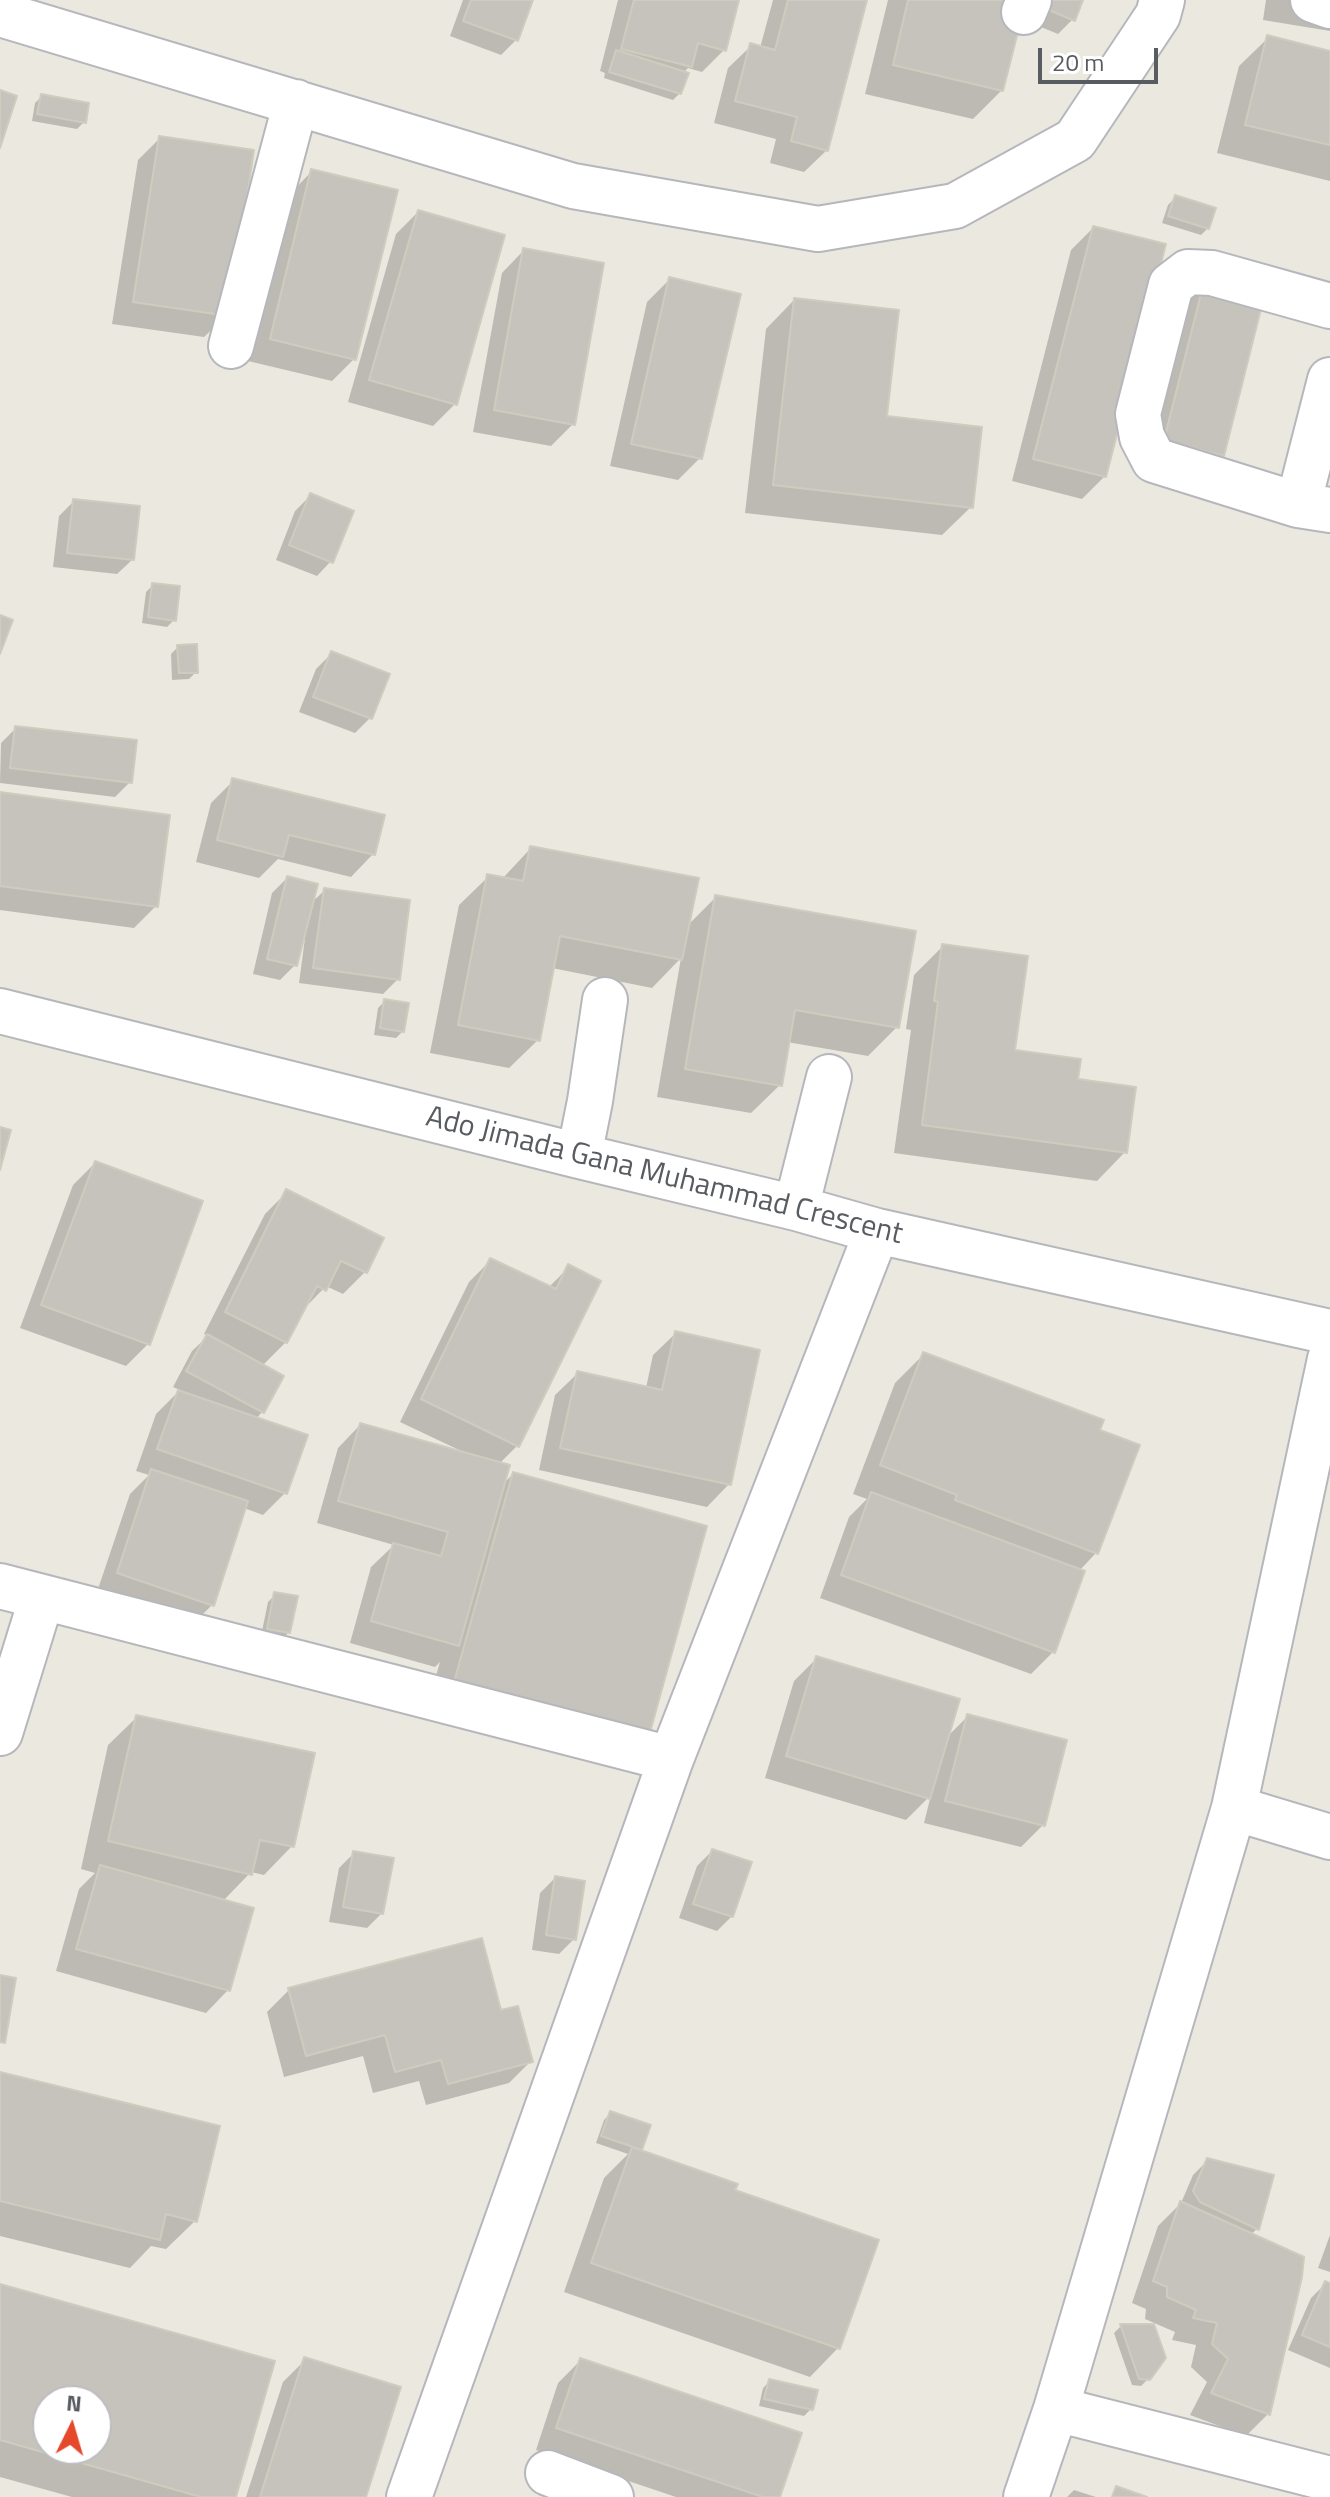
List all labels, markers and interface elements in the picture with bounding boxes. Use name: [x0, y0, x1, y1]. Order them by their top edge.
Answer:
scale bar: [1042, 32, 1162, 82]
text: 20 m: [1052, 44, 1104, 80]
street label: Ado Jimada Gana Muhammad Crescent: [422, 1100, 906, 1254]
north arrow: [32, 2385, 112, 2465]
text: N: [65, 2385, 83, 2421]

